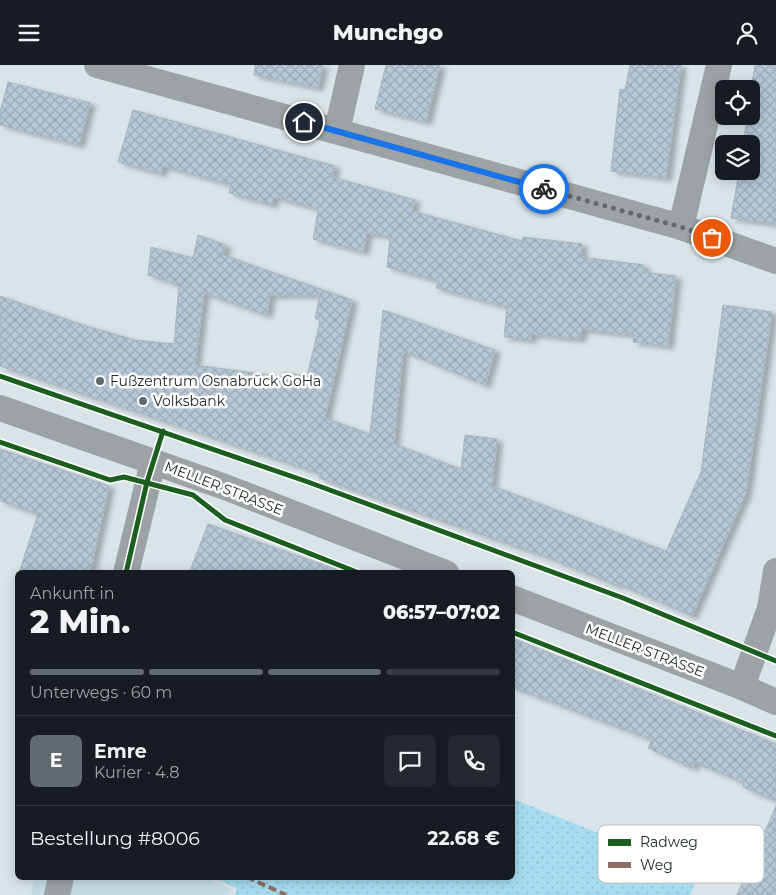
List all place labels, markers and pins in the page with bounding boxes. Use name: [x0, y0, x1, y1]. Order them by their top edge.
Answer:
pin: [283, 101, 325, 143]
pin: [691, 217, 733, 259]
place label: Fußzentrum Osnabrück GoHa: [110, 372, 321, 390]
marker: Fußzentrum Osnabrück GoHa: [94, 375, 106, 387]
place label: Volksbank: [153, 392, 226, 410]
marker: Volksbank: [137, 395, 149, 407]

